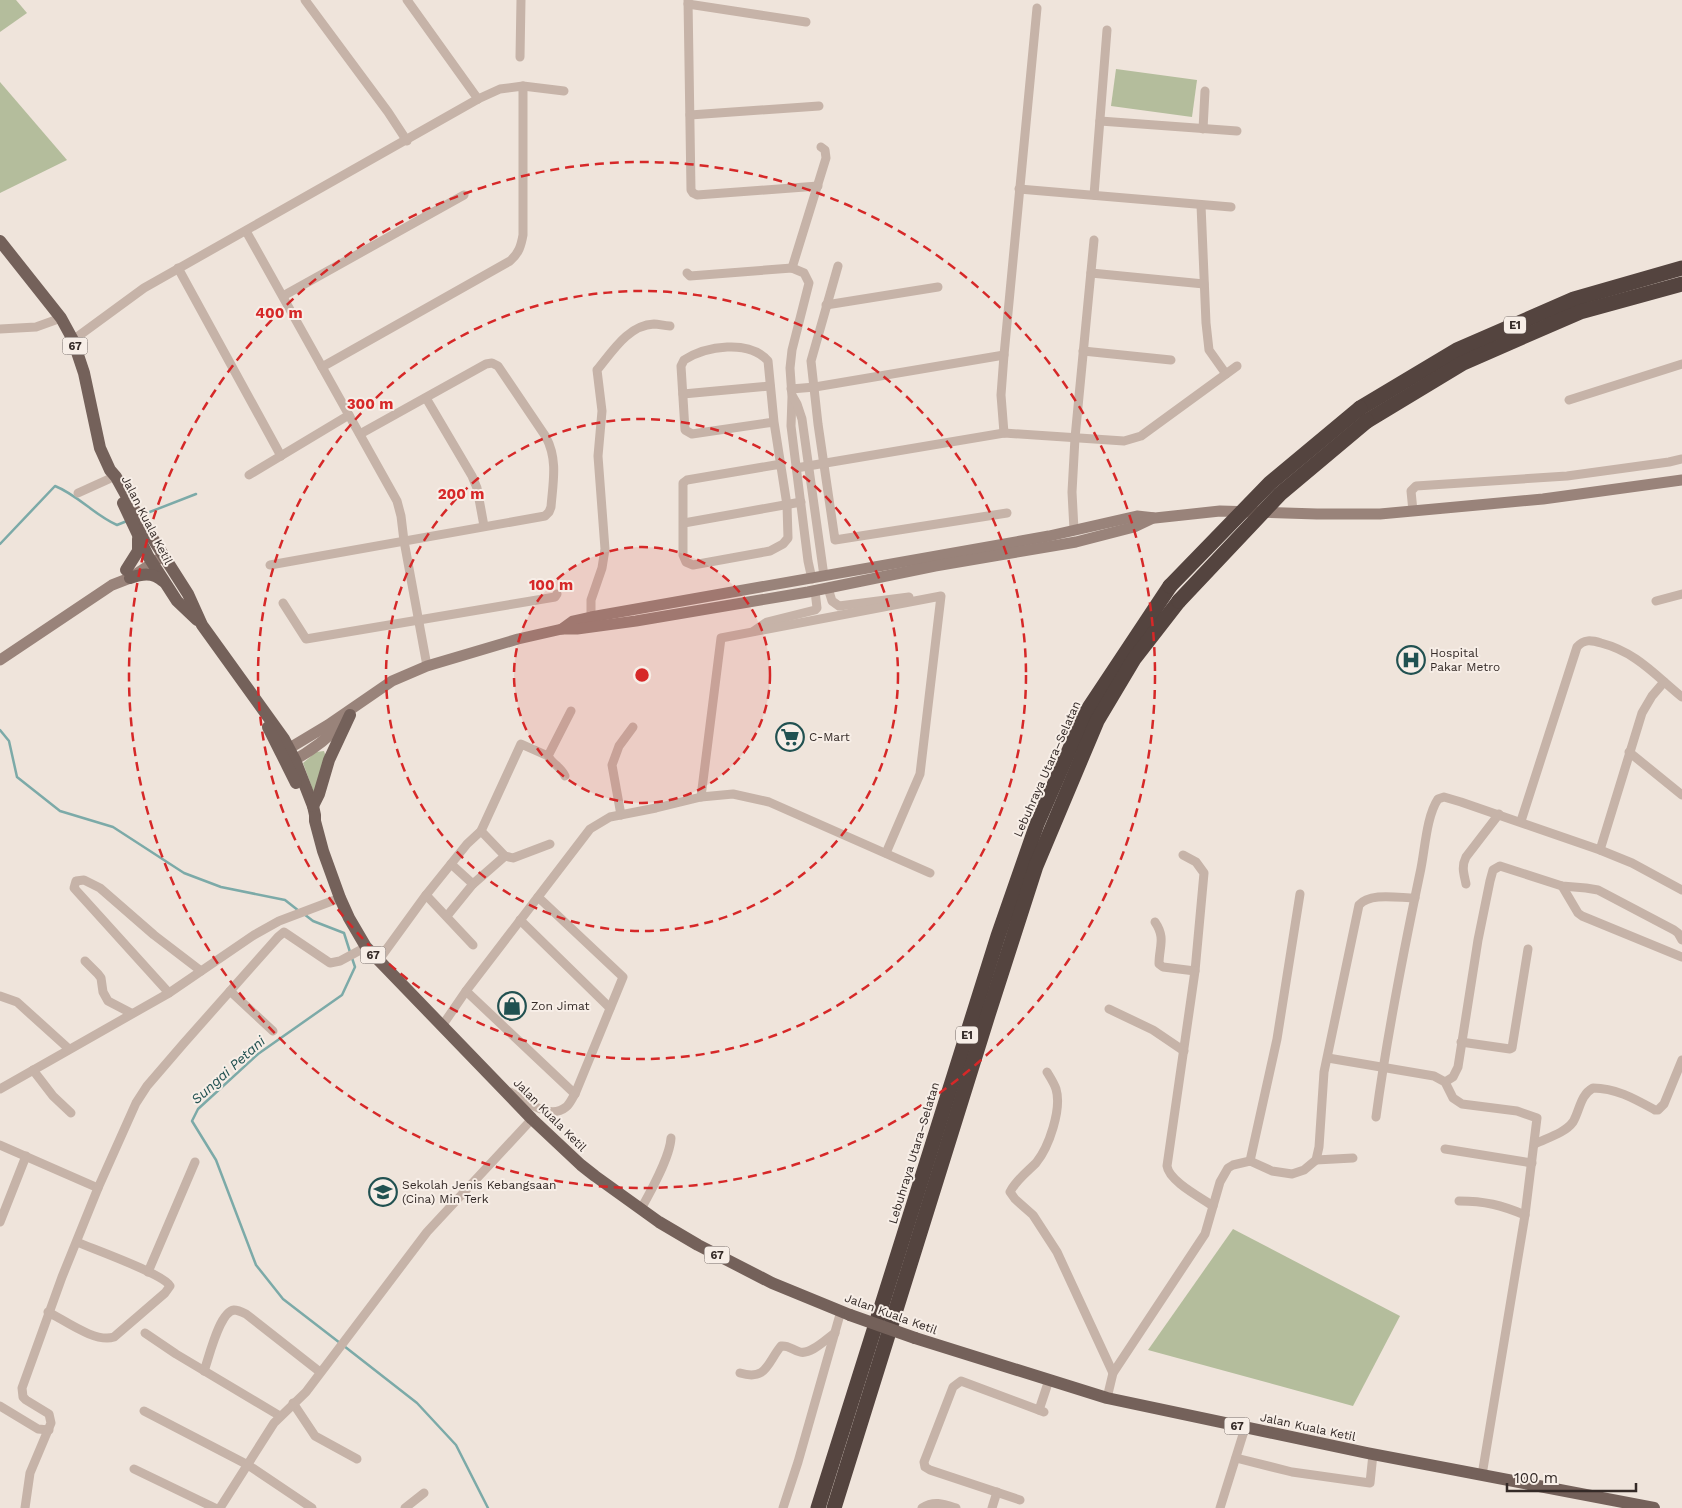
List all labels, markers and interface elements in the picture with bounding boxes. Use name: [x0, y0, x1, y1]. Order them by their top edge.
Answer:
text: 400 m: [255, 304, 303, 322]
road number: E1: [1504, 316, 1526, 334]
road number: 67: [62, 338, 88, 354]
text: 300 m: [347, 395, 393, 413]
street label: Jalan Kuala Ketil: [119, 473, 175, 567]
text: 200 m: [438, 485, 484, 503]
text: 100 m: [529, 576, 573, 594]
hospital icon: Hospital Pakar Metro: [1396, 645, 1426, 675]
place label: Hospital Pakar Metro: [1430, 646, 1500, 674]
centre of rings: [633, 666, 651, 684]
street label: Lebuhraya Utara–Selatan: [1011, 699, 1083, 839]
supermarket icon: C-Mart: [775, 722, 805, 752]
place label: C-Mart: [809, 730, 850, 744]
road number: 67: [360, 946, 386, 964]
shop icon: Zon Jimat: [497, 991, 527, 1021]
place label: Zon Jimat: [531, 999, 590, 1013]
road number: E1: [956, 1026, 978, 1044]
water label: Sungai Petani: [188, 1033, 268, 1107]
street label: Jalan Kuala Ketil: [511, 1076, 590, 1155]
street label: Lebuhraya Utara–Selatan: [886, 1080, 942, 1226]
school or university icon: Sekolah Jenis Kebangsaan (Cina) Min Terk: [368, 1177, 398, 1207]
place label: Sekolah Jenis Kebangsaan (Cina) Min Terk: [402, 1178, 557, 1206]
road number: 67: [704, 1246, 730, 1264]
street label: Jalan Kuala Ketil: [843, 1291, 939, 1337]
street label: Jalan Kuala Ketil: [1259, 1410, 1357, 1444]
road number: 67: [1224, 1418, 1250, 1434]
scale bar: [1507, 1460, 1636, 1492]
text: 100 m: [1514, 1469, 1558, 1487]

